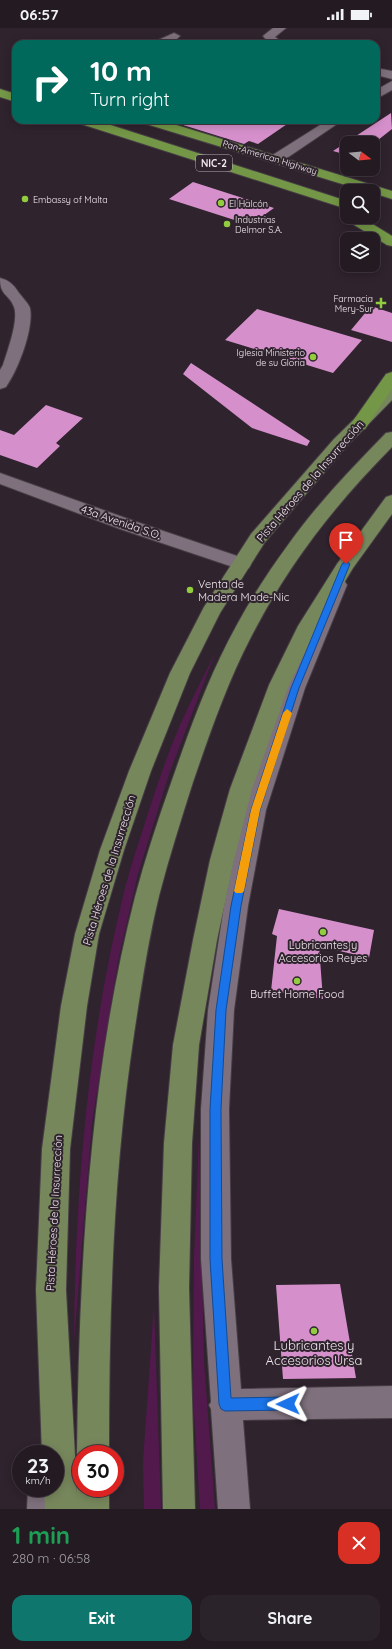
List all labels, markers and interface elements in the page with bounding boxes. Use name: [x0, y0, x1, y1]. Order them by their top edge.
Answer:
text: 06:57: [20, 5, 58, 24]
text: 10 m: [90, 53, 152, 88]
icon: right: [24, 56, 76, 108]
text: Turn right: [90, 88, 170, 111]
north arrow: [340, 136, 380, 176]
map controls: [340, 136, 380, 272]
street label: Pan-American Highway: [221, 137, 319, 177]
road number: NIC-2: [196, 155, 232, 171]
button: search: [340, 184, 380, 224]
marker: Embassy of Malta: [20, 194, 30, 204]
place label: Embassy of Malta: [33, 194, 108, 205]
marker: El Halcón: [216, 198, 226, 208]
place label: El Halcón: [229, 198, 268, 209]
place label: Industrias Delmor S.A.: [235, 214, 283, 235]
marker: Industrias Delmor S.A.: [222, 219, 232, 229]
button: layers: [340, 232, 380, 272]
place label: Farmacia Mery-Sur: [333, 293, 374, 314]
marker: Farmacia Mery-Sur: [376, 298, 386, 308]
place label: Iglesia Ministerio de su Gloria: [236, 347, 305, 368]
marker: Iglesia Ministerio de su Gloria: [308, 352, 318, 362]
street label: Pista Héroes de la Insurrección: [253, 417, 367, 545]
street label: 43a Avenida S.O.: [79, 502, 163, 542]
pin: [329, 523, 363, 564]
icon: arrive: [335, 529, 357, 551]
place label: Venta de Madera Made-Nic: [198, 577, 290, 604]
marker: Venta de Madera Made-Nic: [185, 585, 195, 595]
street label: Pista Héroes de la Insurrección: [79, 793, 139, 947]
marker: Lubricantes y Accesorios Reyes: [318, 927, 328, 937]
place label: Lubricantes y Accesorios Reyes: [279, 938, 367, 965]
marker: Buffet Home Food: [292, 976, 302, 986]
place label: Buffet Home Food: [250, 987, 344, 1001]
street label: Pista Héroes de la Insurrección: [43, 1135, 65, 1291]
marker: Lubricantes y Accesorios Ursa: [309, 1326, 319, 1336]
place label: Lubricantes y Accesorios Ursa: [266, 1337, 362, 1368]
position arrow: [267, 1383, 309, 1425]
speed limit sign: 30: [72, 1445, 124, 1497]
text: 23: [27, 1453, 49, 1478]
text: km/h: [25, 1474, 51, 1487]
text: 1 min: [12, 1520, 70, 1550]
button: close: [338, 1522, 380, 1564]
text: 280 m · 06:58: [12, 1550, 90, 1566]
button: Exit: [12, 1595, 192, 1641]
button: Share: [200, 1595, 380, 1641]

